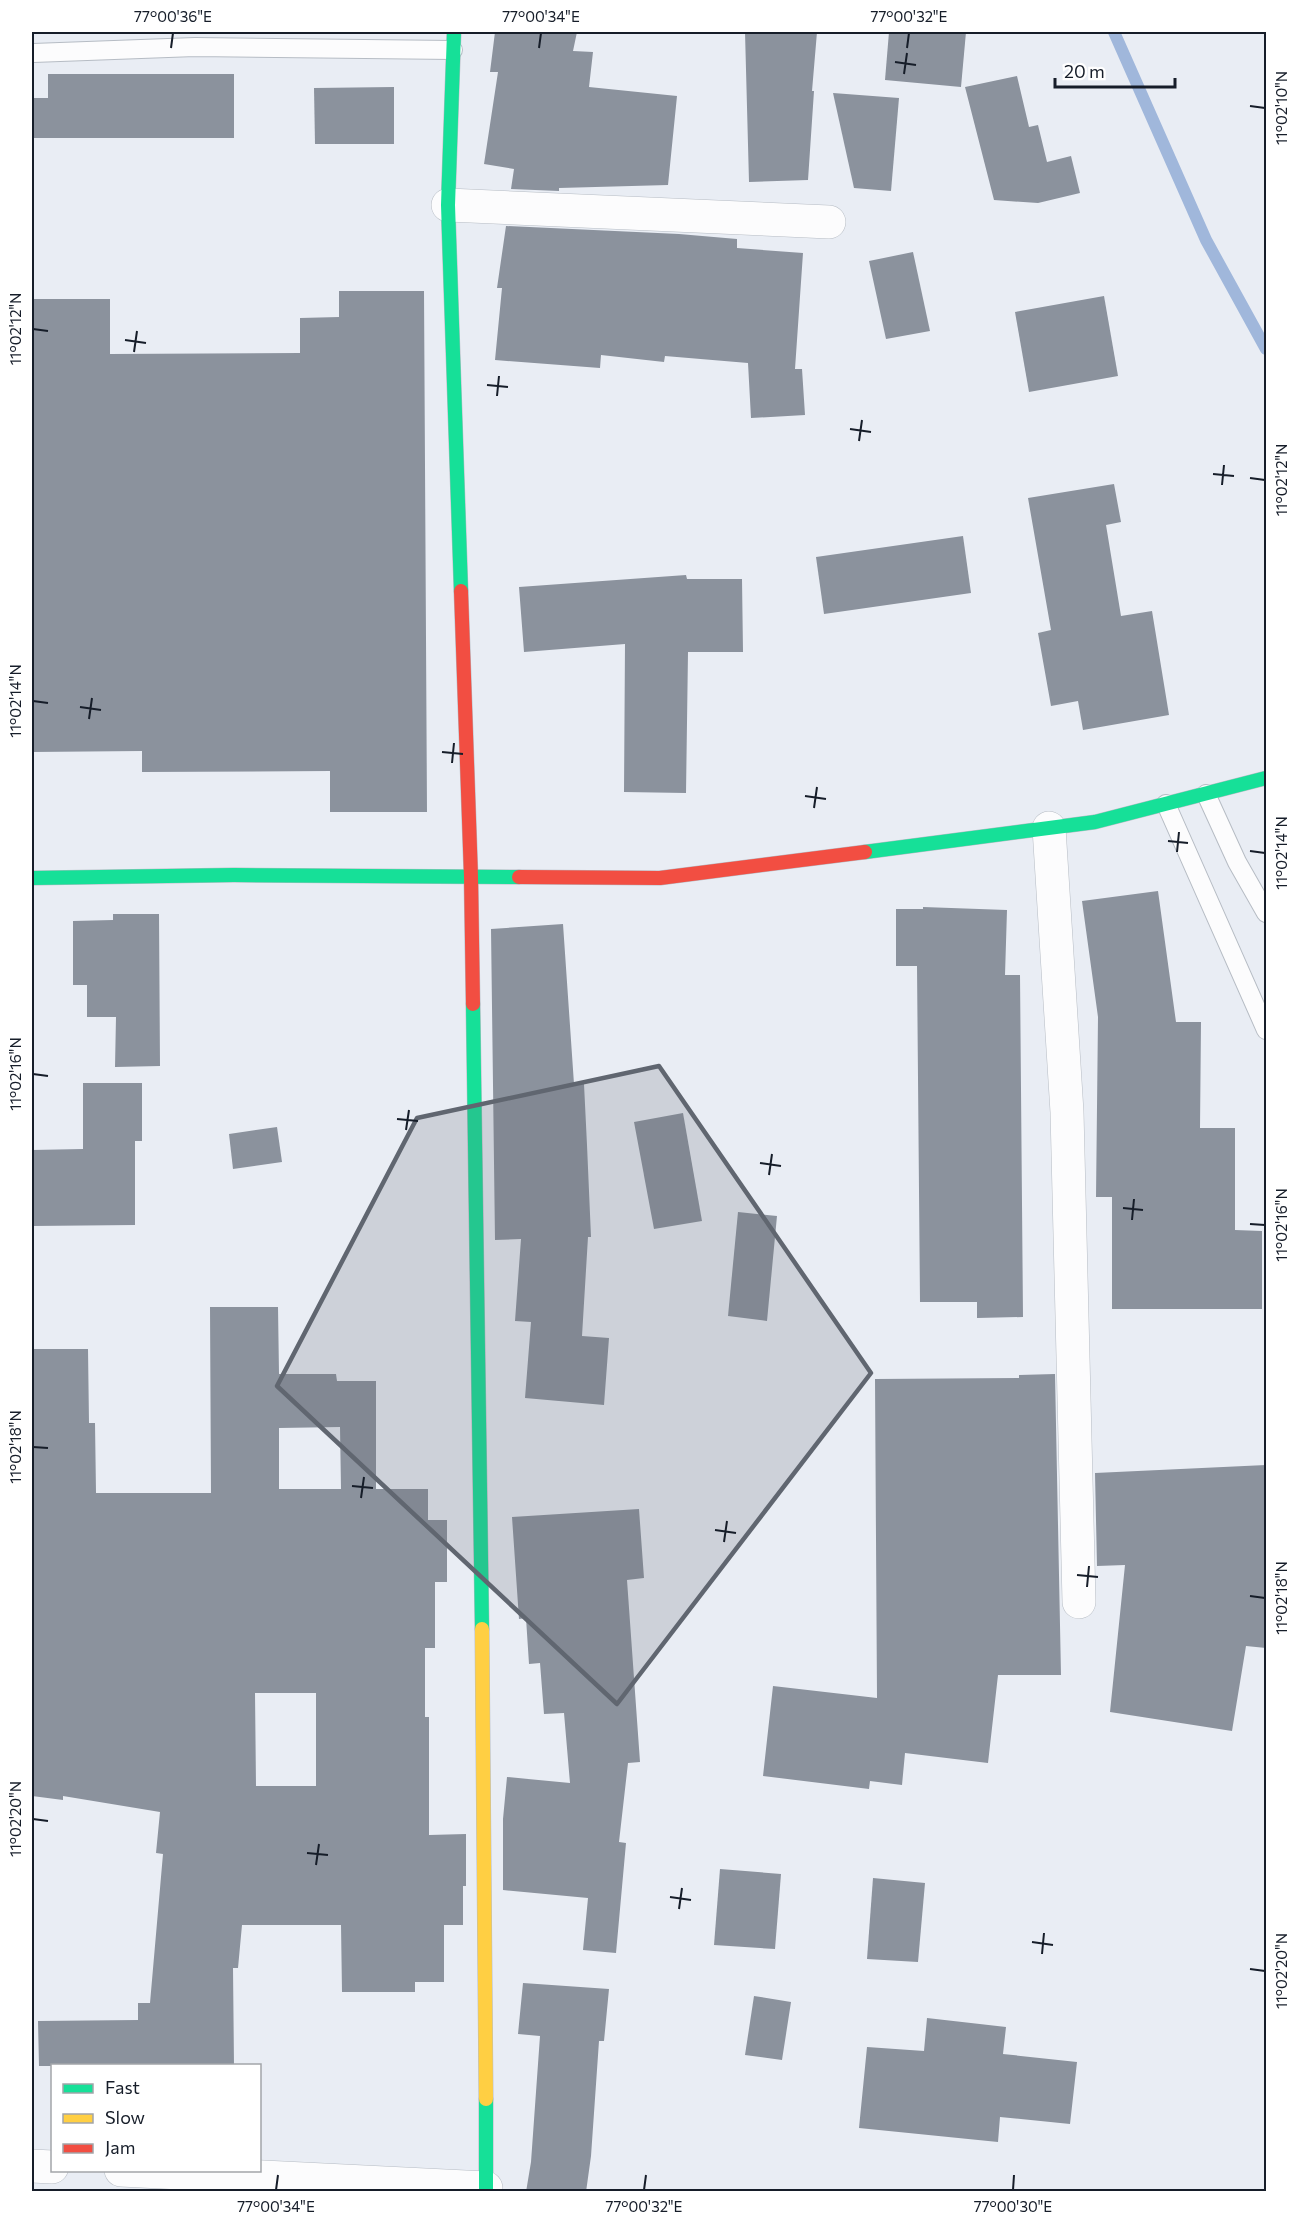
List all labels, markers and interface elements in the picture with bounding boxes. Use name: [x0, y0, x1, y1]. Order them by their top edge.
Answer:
text: 77°00'36"E: [134, 7, 212, 25]
text: 77°00'34"E: [502, 7, 580, 25]
text: 77°00'32"E: [871, 7, 948, 25]
scale bar: [1055, 51, 1175, 89]
text: 20 m: [1064, 60, 1105, 82]
text: 11°02'10"N: [1272, 71, 1290, 145]
text: 11°02'12"N: [6, 293, 24, 365]
text: 11°02'12"N: [1272, 444, 1290, 516]
text: 11°02'14"N: [6, 664, 24, 738]
text: 11°02'14"N: [1272, 816, 1290, 890]
text: 11°02'16"N: [6, 1037, 24, 1111]
text: 11°02'16"N: [1272, 1188, 1290, 1262]
text: 11°02'18"N: [6, 1410, 24, 1484]
text: 11°02'18"N: [1272, 1561, 1290, 1635]
text: 11°02'20"N: [6, 1781, 24, 1857]
text: 11°02'20"N: [1272, 1933, 1290, 2009]
legend: [51, 2064, 261, 2172]
text: Fast: [105, 2076, 140, 2098]
text: Slow: [105, 2106, 145, 2128]
text: Jam: [105, 2136, 135, 2158]
text: 77°00'34"E: [237, 2197, 315, 2215]
text: 77°00'32"E: [606, 2197, 683, 2215]
text: 77°00'30"E: [974, 2197, 1052, 2215]

